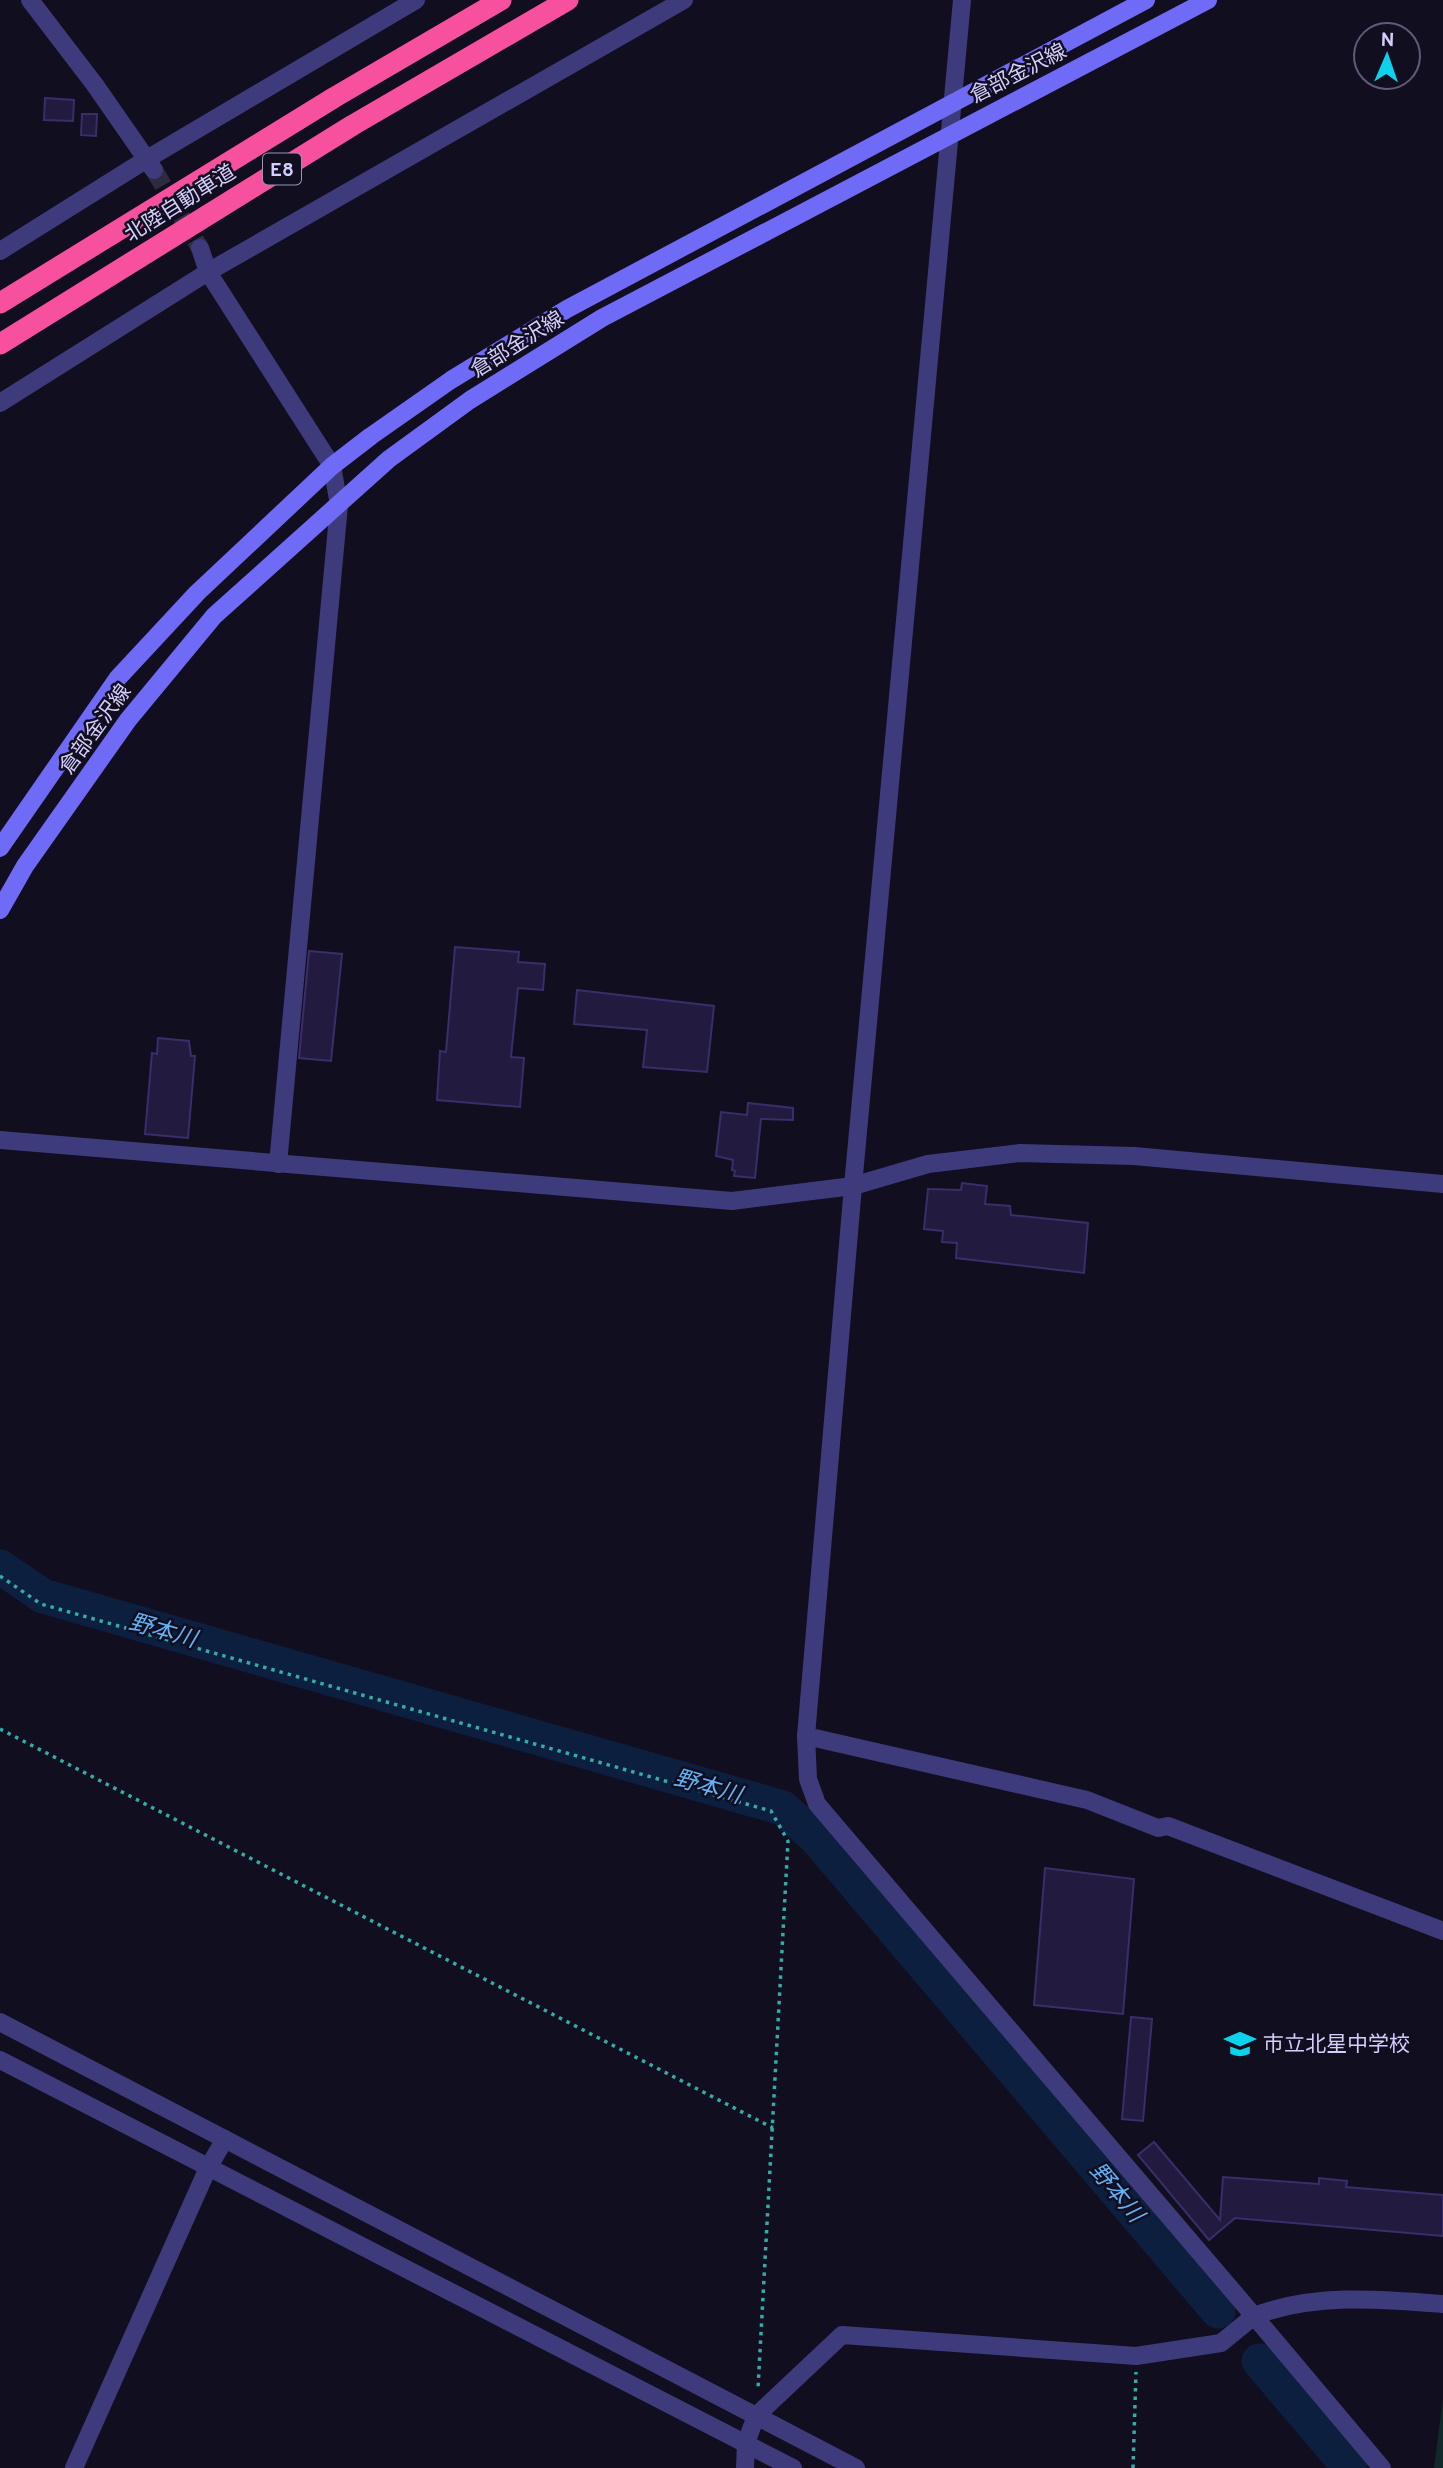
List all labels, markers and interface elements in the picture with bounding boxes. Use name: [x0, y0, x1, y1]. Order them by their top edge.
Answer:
north arrow: [1352, 21, 1422, 91]
text: N: [1380, 29, 1395, 53]
street label: 倉部金沢線: [966, 38, 1072, 110]
road number: E8: [263, 154, 301, 184]
street label: 北陸自動車道: [120, 159, 241, 249]
street label: 倉部金沢線: [466, 306, 569, 385]
street label: 倉部金沢線: [54, 679, 138, 780]
water label: 野本川: [125, 1609, 202, 1657]
water label: 野本川: [670, 1765, 747, 1813]
school or university icon: 市立北星中学校: [1223, 2027, 1257, 2061]
place label: 市立北星中学校: [1263, 2032, 1410, 2059]
water label: 野本川: [1082, 2158, 1150, 2232]

